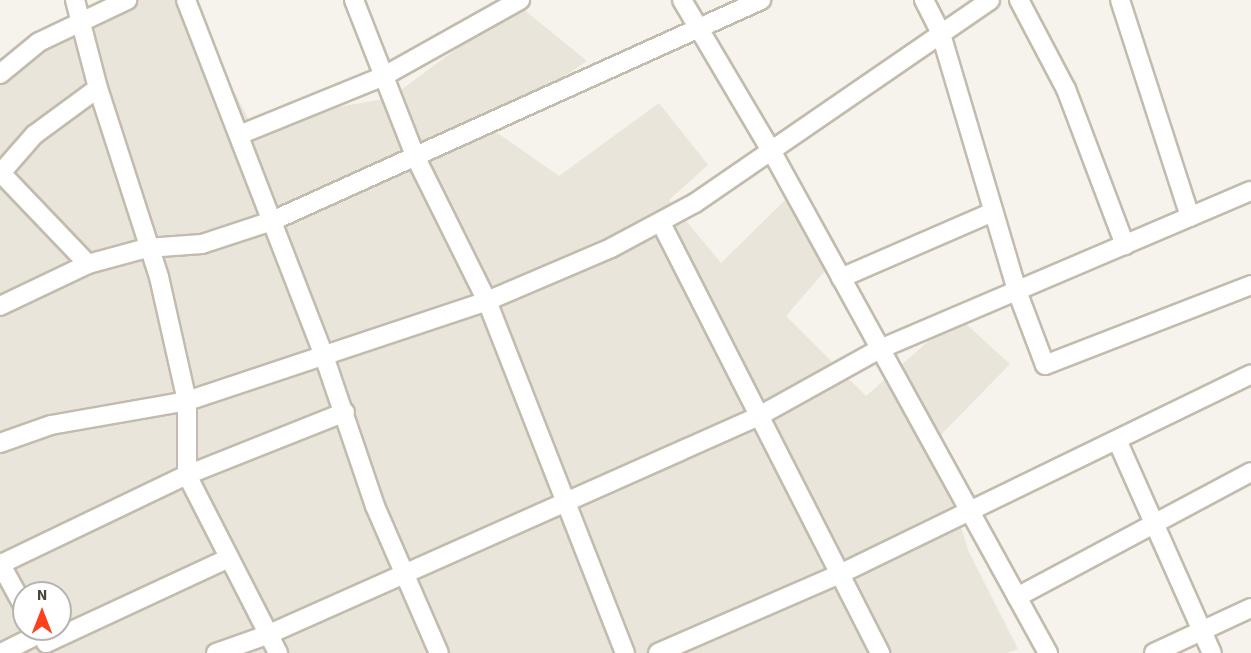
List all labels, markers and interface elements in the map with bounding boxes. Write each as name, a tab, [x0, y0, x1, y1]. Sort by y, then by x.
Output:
north arrow	[12, 581, 72, 641]
text: N	[37, 584, 47, 606]

